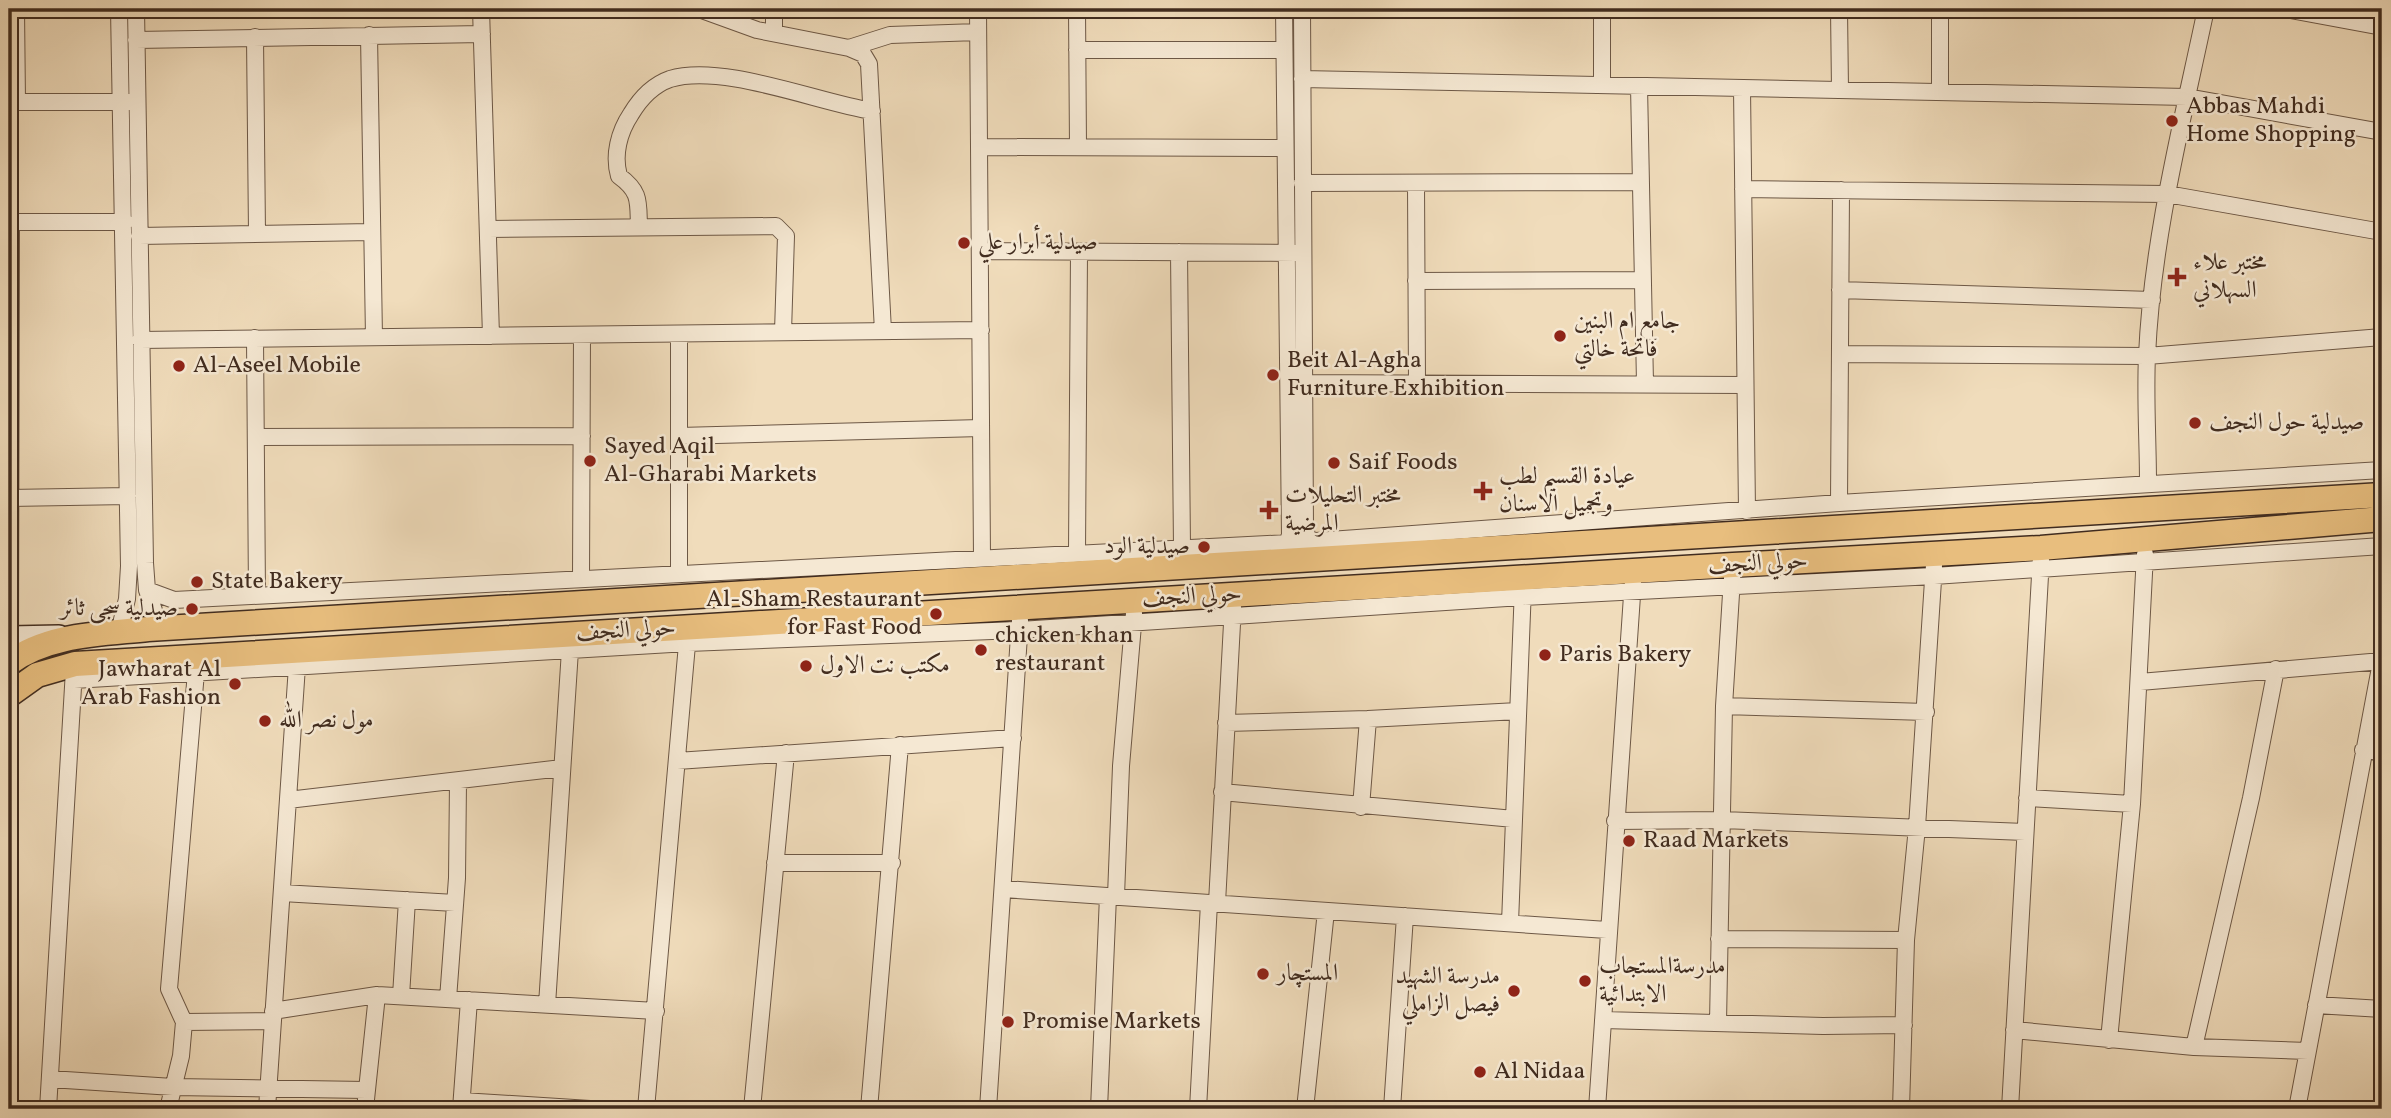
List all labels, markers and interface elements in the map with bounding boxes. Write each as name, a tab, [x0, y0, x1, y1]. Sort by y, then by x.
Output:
place label: Abbas Mahdi Home Shopping	[2186, 90, 2356, 152]
marker: Abbas Mahdi Home Shopping	[2164, 113, 2180, 129]
place label: صيدلية أبرار علي	[978, 224, 1098, 264]
marker: صيدلية أبرار علي	[956, 235, 972, 251]
place label: مختبر علاء السهلاني	[2193, 246, 2267, 308]
marker: مختبر علاء السهلاني	[2167, 267, 2187, 287]
place label: جامع ام البنين فاتحة خالتي	[1574, 305, 1680, 370]
marker: جامع ام البنين فاتحة خالتي	[1552, 328, 1568, 344]
place label: Beit Al-Agha Furniture Exhibition	[1287, 344, 1505, 406]
place label: Al-Aseel Mobile	[193, 349, 361, 383]
marker: Al-Aseel Mobile	[171, 358, 187, 374]
marker: Beit Al-Agha Furniture Exhibition	[1265, 367, 1281, 383]
place label: صيدلية حول النجف	[2209, 406, 2364, 440]
marker: صيدلية حول النجف	[2187, 415, 2203, 431]
place label: Sayed Aqil Al-Gharabi Markets	[604, 430, 817, 492]
place label: Saif Foods	[1348, 446, 1457, 480]
marker: Sayed Aqil Al-Gharabi Markets	[582, 453, 598, 469]
marker: Saif Foods	[1326, 455, 1342, 471]
place label: عيادة القسيم لطب وتجميل الاسنان	[1499, 460, 1635, 522]
place label: مختبر التحليلات المرضية	[1285, 479, 1401, 541]
marker: عيادة القسيم لطب وتجميل الاسنان	[1473, 481, 1493, 501]
marker: مختبر التحليلات المرضية	[1259, 500, 1279, 520]
place label: صيدلية الود	[1104, 530, 1190, 564]
marker: صيدلية الود	[1196, 539, 1212, 555]
street label: حولي النجف	[1707, 544, 1809, 584]
place label: State Bakery	[211, 565, 343, 599]
marker: State Bakery	[189, 574, 205, 590]
street label: حولي النجف	[1141, 577, 1243, 617]
place label: Al-Sham Restaurant for Fast Food	[706, 583, 922, 645]
place label: صيدلية سجى ثائر	[57, 592, 178, 626]
marker: صيدلية سجى ثائر	[184, 601, 200, 617]
marker: Al-Sham Restaurant for Fast Food	[928, 606, 944, 622]
street label: حولي النجف	[575, 611, 677, 651]
place label: chicken khan restaurant	[995, 619, 1134, 681]
place label: Paris Bakery	[1559, 638, 1691, 672]
marker: chicken khan restaurant	[973, 642, 989, 658]
marker: Paris Bakery	[1537, 647, 1553, 663]
place label: مكتب نت الاول	[820, 649, 950, 683]
place label: Jawharat Al Arab Fashion	[81, 653, 221, 715]
marker: مكتب نت الاول	[798, 658, 814, 674]
marker: Jawharat Al Arab Fashion	[227, 676, 243, 692]
place label: مول نصر الله	[279, 700, 374, 738]
marker: مول نصر الله	[257, 713, 273, 729]
place label: Raad Markets	[1643, 824, 1789, 858]
marker: Raad Markets	[1621, 833, 1637, 849]
place label: مدرسةالمستجاب الابتدائية	[1599, 950, 1726, 1012]
place label: المستچار	[1275, 957, 1338, 991]
place label: مدرسة الشهيد فيصل الزاملي	[1396, 960, 1500, 1026]
marker: المستچار	[1255, 966, 1271, 982]
marker: مدرسةالمستجاب الابتدائية	[1577, 973, 1593, 989]
marker: مدرسة الشهيد فيصل الزاملي	[1506, 983, 1522, 999]
place label: Promise Markets	[1022, 1005, 1201, 1039]
marker: Promise Markets	[1000, 1014, 1016, 1030]
place label: Al Nidaa	[1494, 1055, 1585, 1089]
marker: Al Nidaa	[1472, 1064, 1488, 1080]

